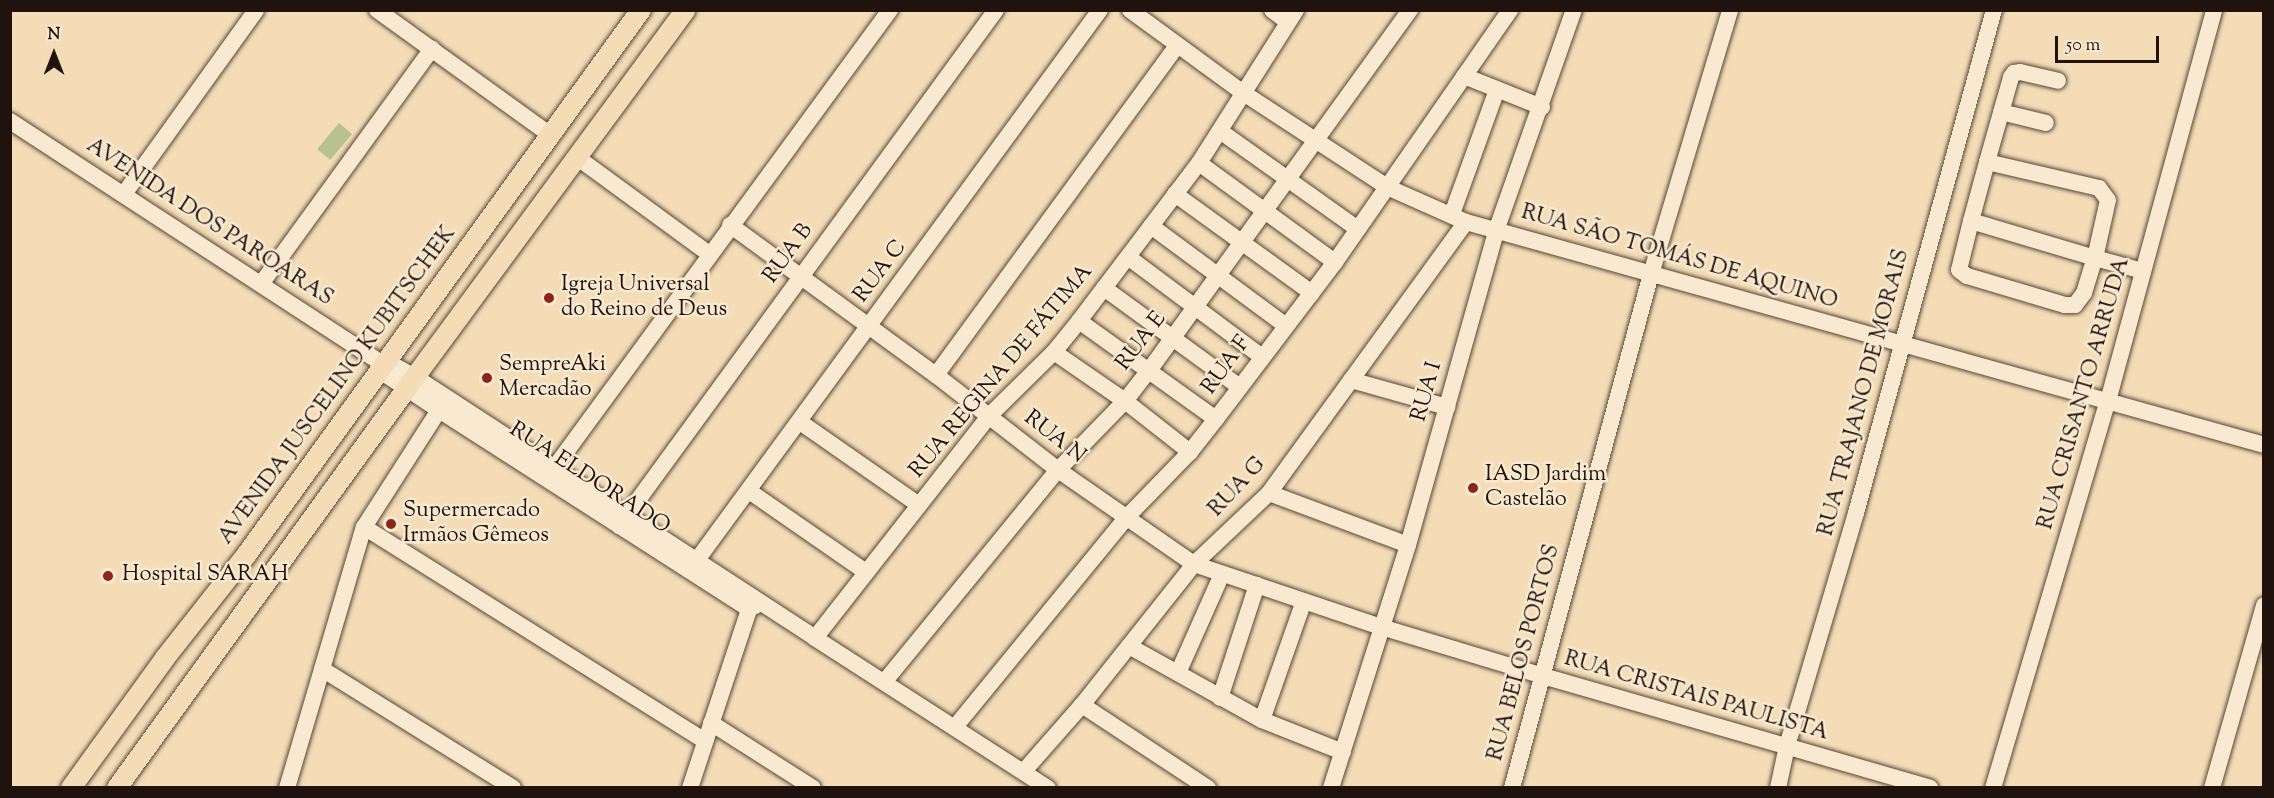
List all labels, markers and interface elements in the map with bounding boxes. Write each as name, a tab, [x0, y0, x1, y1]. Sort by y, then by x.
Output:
north arrow	[24, 24, 84, 84]
text: N	[48, 24, 60, 47]
scale bar	[2058, 24, 2162, 62]
text: 50 m	[2066, 33, 2100, 59]
street label: AVENIDA DOS PAROARAS	[81, 133, 337, 313]
street label: RUA SÃO TOMÁS DE AQUINO	[1518, 200, 1840, 316]
street label: RUA B	[758, 219, 820, 289]
street label: AVENIDA JUSCELINO KUBITSCHEK	[214, 222, 462, 550]
street label: RUA C	[849, 236, 913, 308]
street label: RUA TRAJANO DE MORAIS	[1814, 247, 1916, 539]
street label: RUA CRISANTO ARRUDA	[2034, 255, 2136, 533]
street label: RUA REGINA DE FÁTIMA	[905, 260, 1099, 484]
place label: Igreja Universal do Reino de Deus	[561, 272, 727, 324]
marker: Igreja Universal do Reino de Deus	[542, 291, 556, 305]
street label: RUA E	[1111, 307, 1173, 377]
street label: RUA F	[1197, 332, 1257, 400]
place label: SempreAki Mercadão	[499, 352, 606, 404]
street label: RUA I	[1407, 359, 1449, 425]
marker: SempreAki Mercadão	[480, 371, 494, 385]
street label: RUA N	[1018, 406, 1090, 470]
street label: RUA ELDORADO	[504, 417, 674, 541]
street label: RUA G	[1204, 453, 1272, 523]
place label: IASD Jardim Castelão	[1485, 462, 1606, 514]
marker: IASD Jardim Castelão	[1466, 481, 1480, 495]
place label: Supermercado Irmãos Gêmeos	[403, 498, 549, 550]
marker: Supermercado Irmãos Gêmeos	[384, 517, 398, 531]
street label: RUA BELOS PORTOS	[1483, 542, 1567, 764]
place label: Hospital SARAH	[122, 563, 288, 589]
marker: Hospital SARAH	[99, 567, 117, 585]
street label: RUA CRISTAIS PAULISTA	[1561, 647, 1831, 747]

